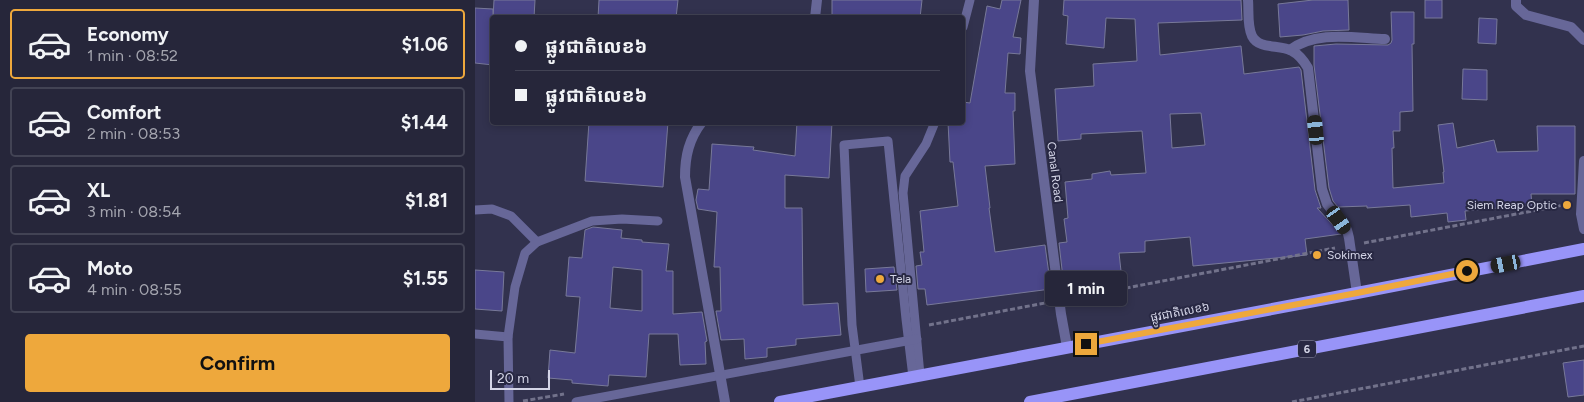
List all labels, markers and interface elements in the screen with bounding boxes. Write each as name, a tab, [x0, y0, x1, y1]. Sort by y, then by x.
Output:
icon: car	[27, 22, 72, 67]
text: Economy	[87, 23, 169, 46]
text: $1.06	[401, 33, 448, 56]
text: ផ្លូវជាតិលេខ៦	[545, 35, 647, 58]
text: 1 min · 08:52	[87, 46, 178, 65]
text: ផ្លូវជាតិលេខ៦	[545, 84, 647, 107]
icon: car	[27, 100, 72, 145]
text: Comfort	[87, 101, 162, 124]
text: $1.44	[401, 111, 448, 134]
car	[1306, 114, 1325, 146]
text: 2 min · 08:53	[87, 124, 180, 143]
street label: Canal Road	[1044, 141, 1066, 203]
icon: car	[27, 178, 72, 223]
text: XL	[87, 179, 110, 202]
text: $1.81	[405, 189, 448, 212]
place label: Siem Reap Optic	[1467, 198, 1558, 212]
marker: Siem Reap Optic	[1561, 199, 1573, 211]
text: 3 min · 08:54	[87, 202, 181, 221]
car	[1324, 203, 1353, 237]
place label: Sokimex	[1327, 248, 1373, 262]
marker: Sokimex	[1311, 249, 1323, 261]
car	[1489, 254, 1522, 274]
icon: car	[27, 256, 72, 301]
text: Moto	[87, 257, 133, 280]
route start	[1456, 260, 1478, 282]
text: $1.55	[403, 267, 448, 290]
place label: Tela	[890, 272, 911, 286]
callout: 1 min	[1045, 272, 1127, 306]
marker: Tela	[874, 273, 886, 285]
text: 1 min	[1067, 279, 1105, 298]
text: 4 min · 08:55	[87, 280, 182, 299]
street label: ផ្លូវជាតិលេខ៦	[1149, 299, 1211, 328]
route end	[1075, 333, 1097, 355]
button: Confirm	[25, 334, 450, 392]
road number: 6	[1298, 340, 1316, 358]
scale bar	[490, 367, 550, 390]
text: 20 m	[497, 370, 529, 387]

